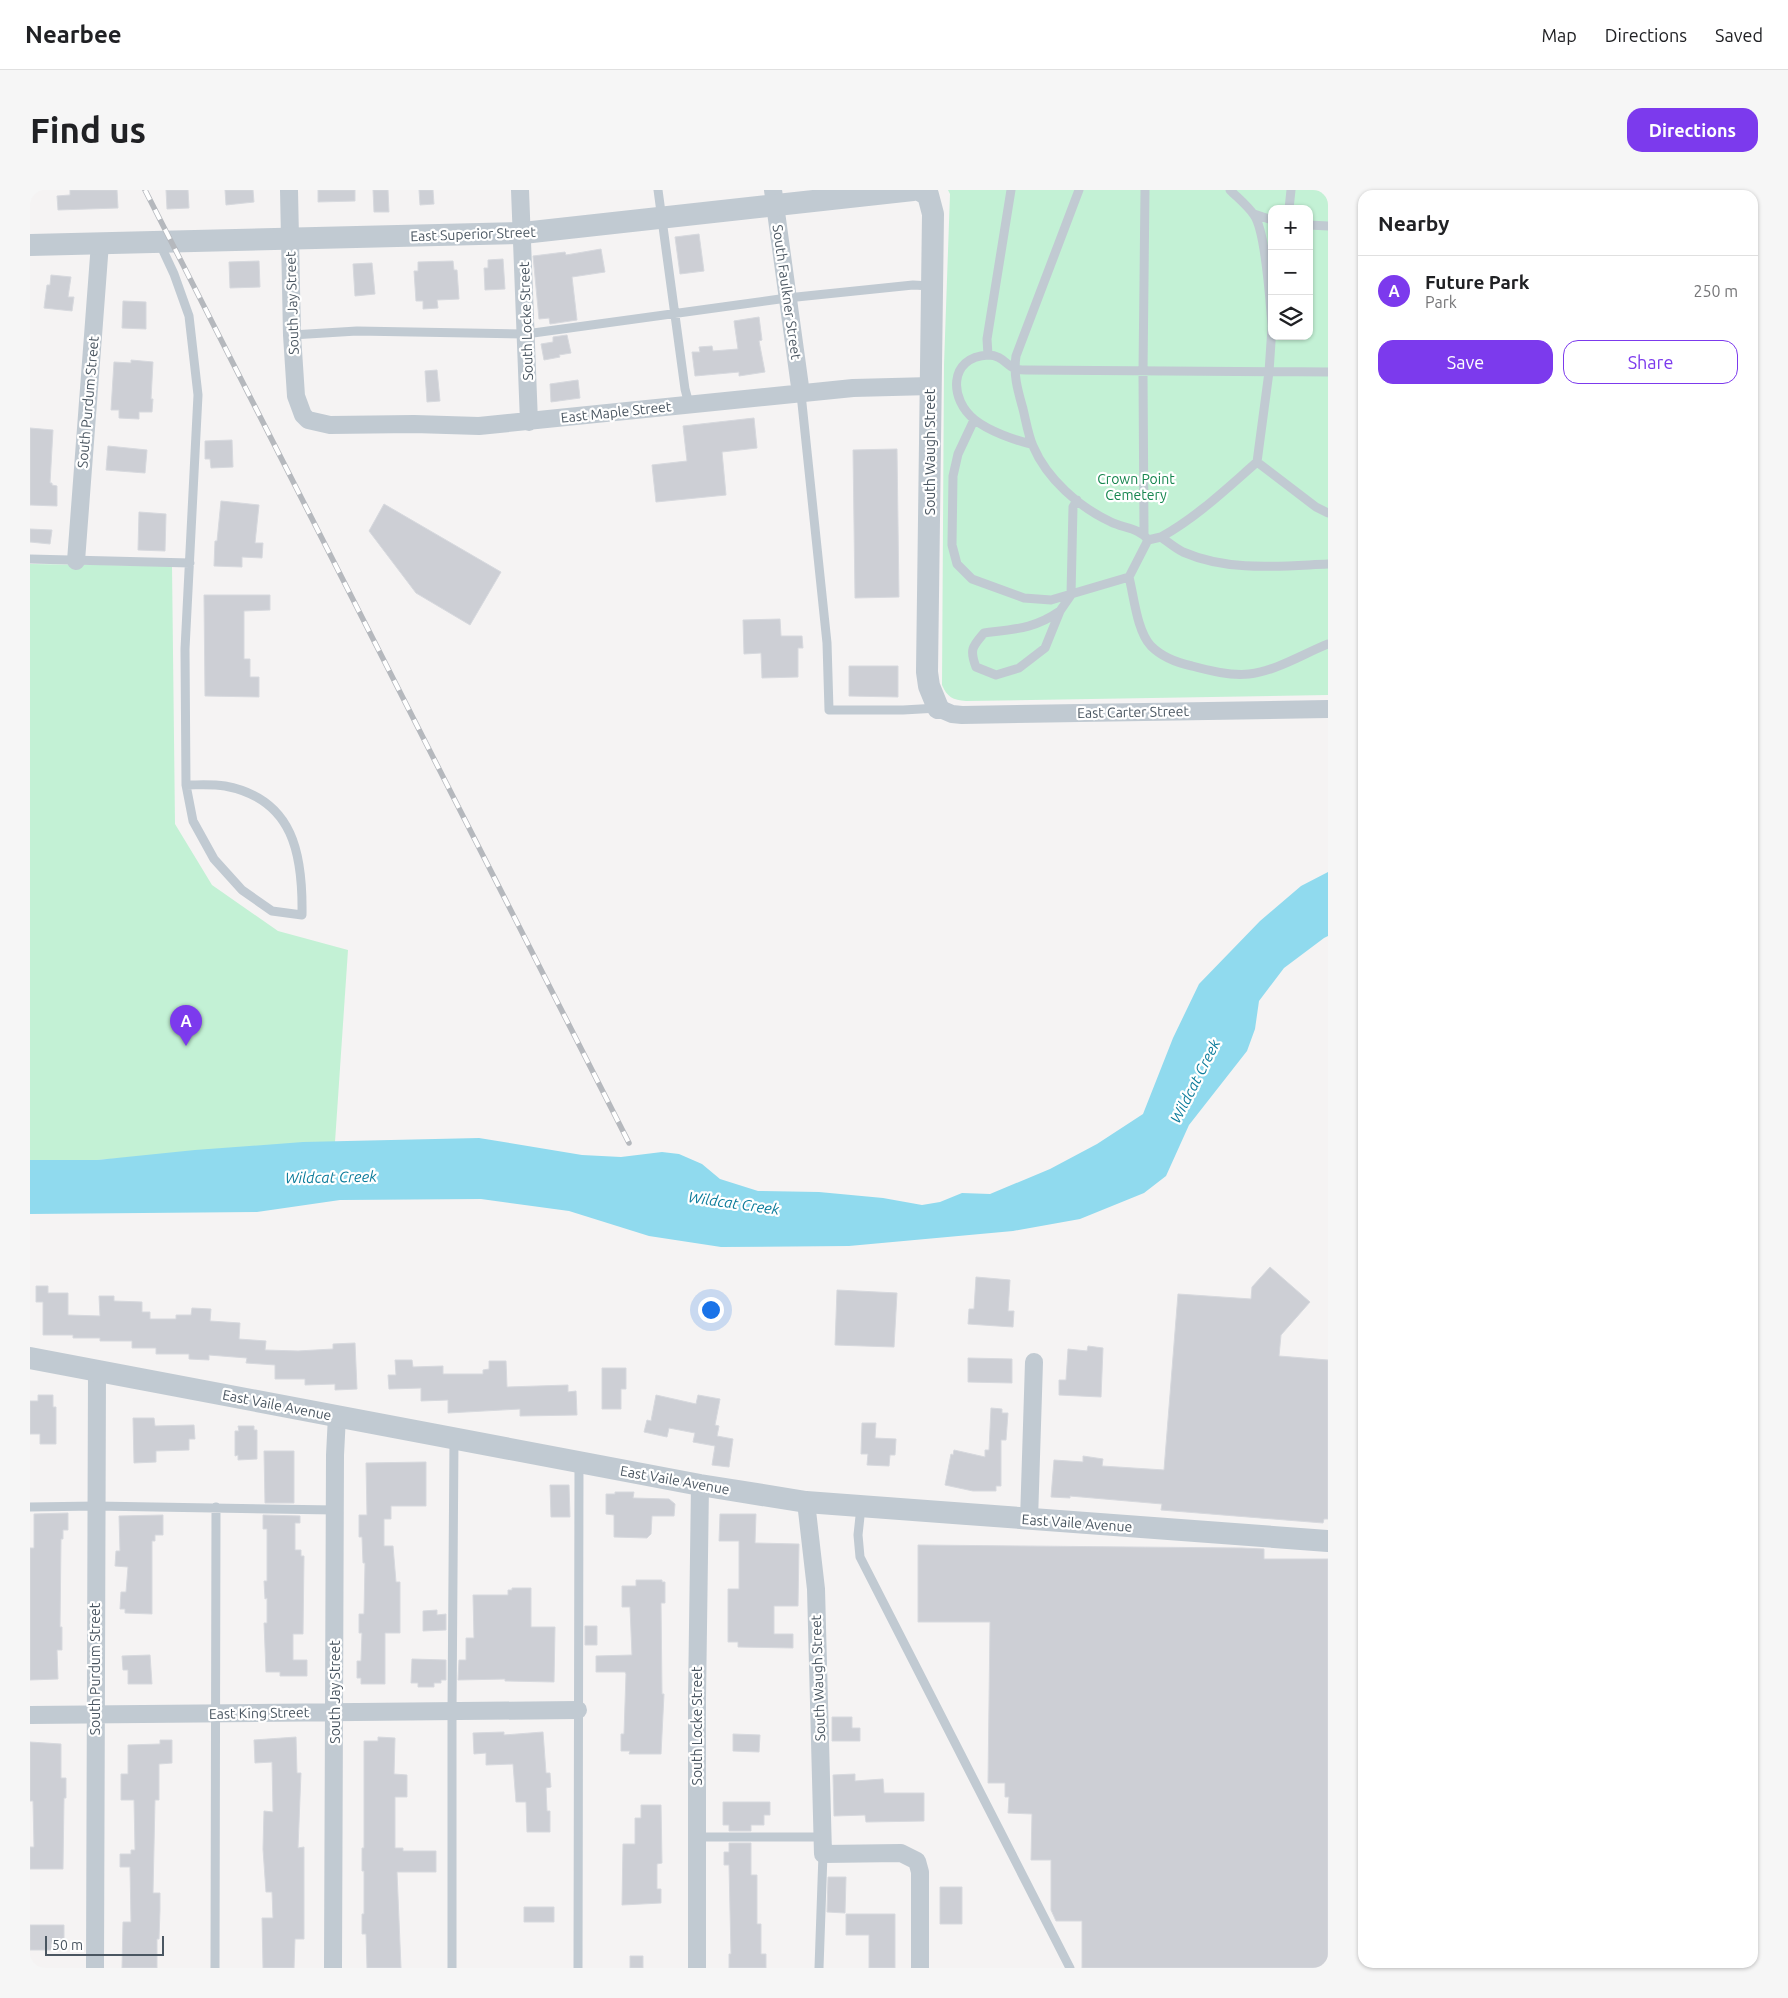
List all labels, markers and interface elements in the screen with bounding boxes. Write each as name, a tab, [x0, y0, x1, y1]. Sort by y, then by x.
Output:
text: Nearbee	[25, 21, 122, 48]
text: Map	[1541, 25, 1577, 45]
text: Directions	[1605, 25, 1687, 45]
text: Saved	[1715, 25, 1763, 45]
button: Directions	[1627, 108, 1758, 152]
text: Find us	[30, 110, 146, 150]
map controls	[1268, 205, 1313, 340]
button: +	[1268, 205, 1313, 250]
text: Nearby	[1378, 211, 1449, 235]
street label: South Faulkner Street	[770, 223, 804, 361]
street label: East Superior Street	[410, 224, 537, 244]
button: −	[1268, 250, 1313, 295]
street label: South Jay Street	[282, 251, 302, 355]
street label: South Locke Street	[516, 261, 536, 381]
text: Future Park	[1425, 271, 1529, 293]
text: A	[1388, 282, 1400, 300]
text: 250 m	[1693, 282, 1738, 300]
text: Park	[1425, 293, 1457, 311]
button: layers	[1268, 295, 1313, 340]
street label: South Purdum Street	[74, 335, 102, 469]
button: Save	[1378, 340, 1553, 384]
button: Share	[1563, 340, 1738, 384]
street label: South Waugh Street	[922, 388, 938, 515]
street label: East Maple Street	[560, 398, 673, 426]
park label: Crown Point Cemetery	[1097, 471, 1175, 503]
street label: East Carter Street	[1077, 703, 1189, 721]
pin: A	[170, 1005, 202, 1046]
water label: Wildcat Creek	[1167, 1036, 1224, 1126]
water label: Wildcat Creek	[285, 1168, 377, 1186]
water label: Wildcat Creek	[687, 1188, 781, 1218]
your location	[698, 1297, 724, 1323]
street label: East Vaile Avenue	[221, 1387, 333, 1423]
street label: East Vaile Avenue	[619, 1462, 731, 1498]
street label: East Vaile Avenue	[1021, 1511, 1133, 1535]
street label: South Purdum Street	[87, 1602, 103, 1735]
street label: South Waugh Street	[808, 1614, 828, 1741]
street label: South Jay Street	[327, 1640, 343, 1744]
street label: South Locke Street	[689, 1666, 705, 1785]
street label: East King Street	[209, 1704, 310, 1722]
scale bar	[45, 1933, 164, 1956]
text: 50 m	[52, 1937, 83, 1953]

